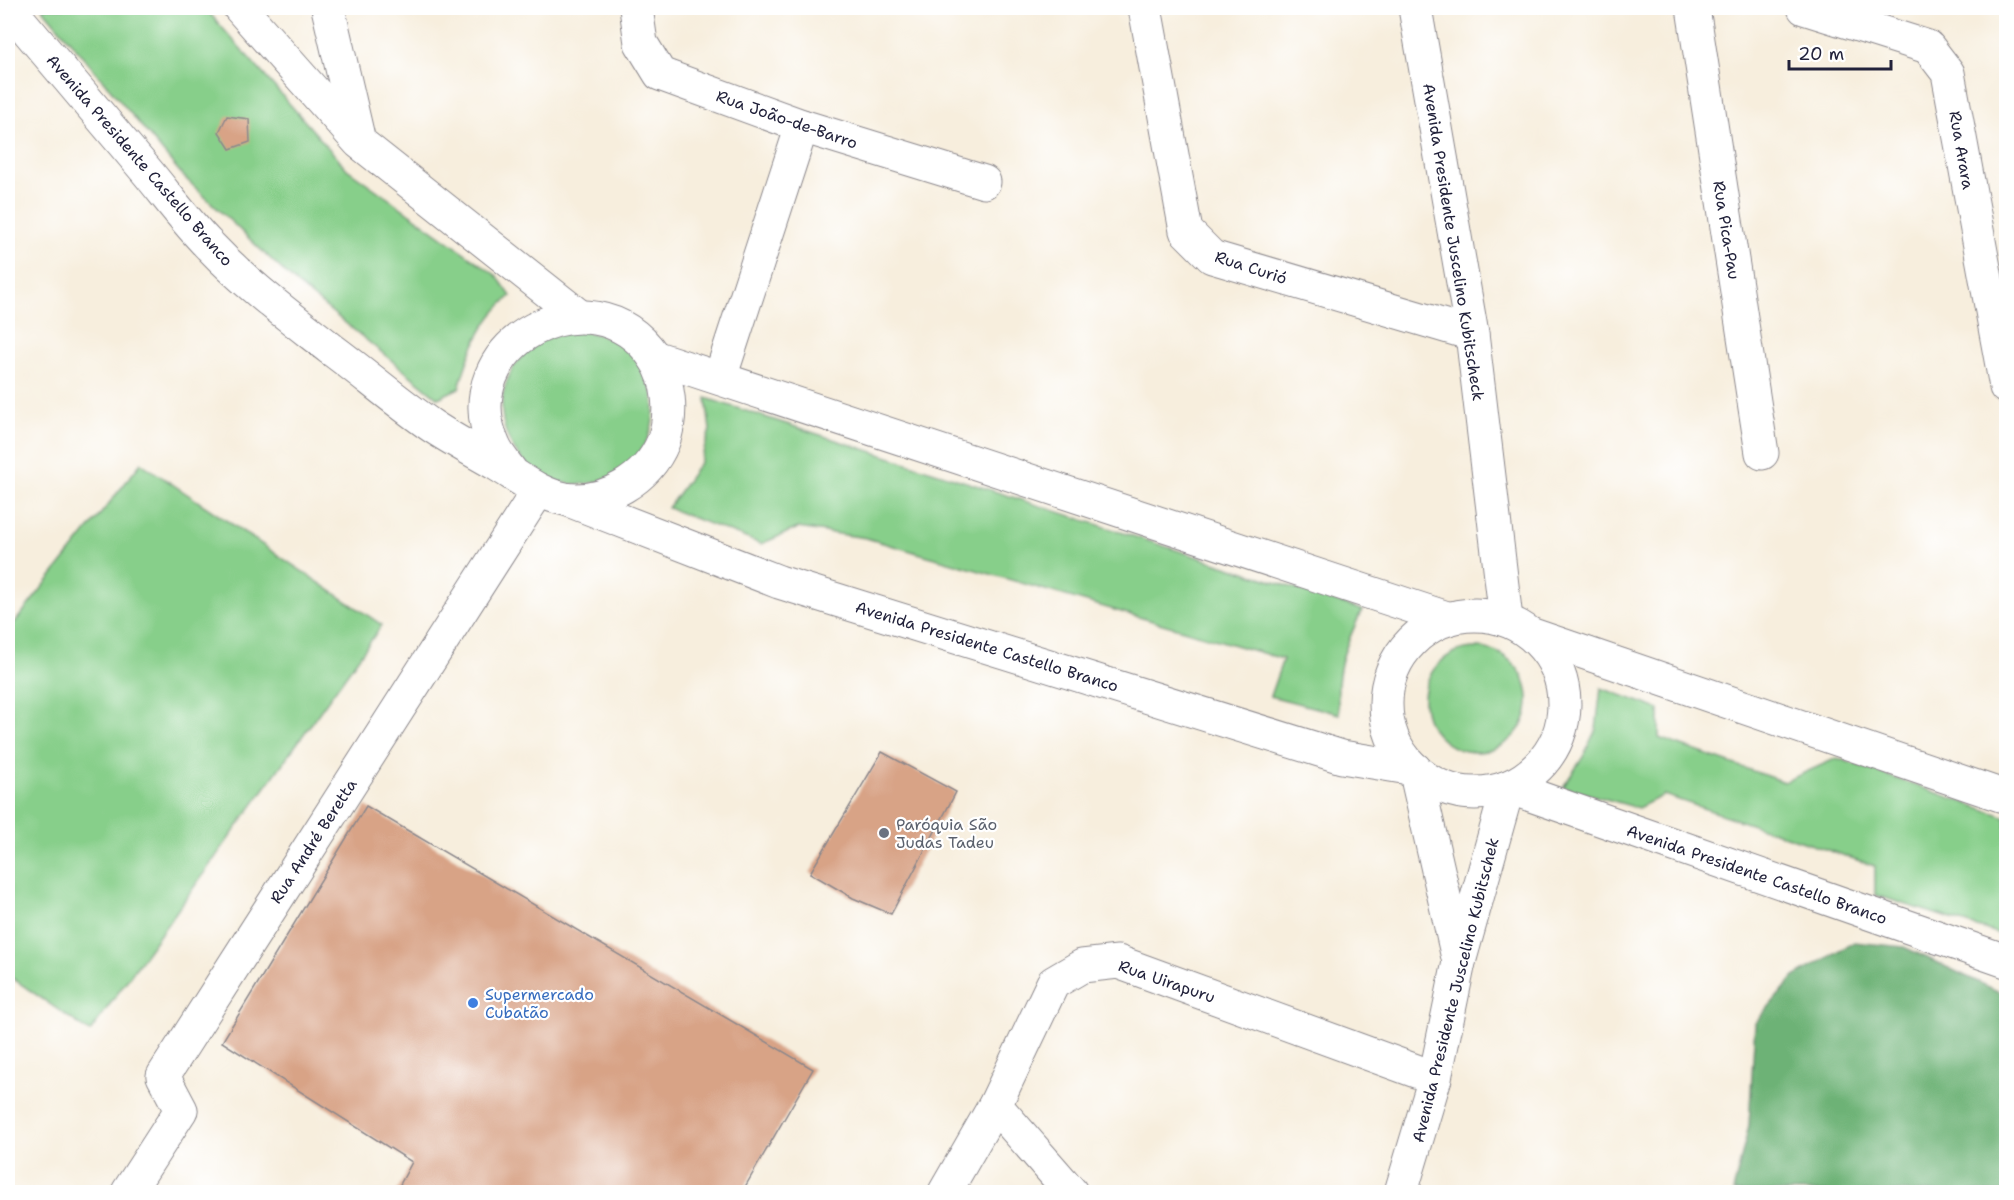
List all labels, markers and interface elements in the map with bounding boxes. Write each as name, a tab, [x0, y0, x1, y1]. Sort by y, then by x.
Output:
scale bar	[1789, 33, 1891, 71]
text: 20 m	[1798, 42, 1844, 66]
street label: Avenida Presidente Castello Branco	[42, 50, 237, 271]
street label: Avenida Presidente Juscelino Kubitscheck	[1418, 82, 1489, 402]
street label: Rua João-de-Barro	[713, 85, 860, 154]
street label: Rua Arara	[1944, 109, 1979, 191]
street label: Rua Pica-Pau	[1708, 179, 1745, 281]
street label: Rua Curió	[1212, 246, 1290, 289]
street label: Avenida Presidente Castello Branco	[853, 596, 1121, 697]
street label: Rua André Beretta	[265, 775, 362, 908]
place label: Paróquia São Judas Tadeu	[896, 814, 997, 853]
street label: Avenida Presidente Castello Branco	[1624, 820, 1890, 929]
marker: Paróquia São Judas Tadeu	[877, 826, 891, 840]
street label: Avenida Presidente Juscelino Kubitschek	[1407, 836, 1504, 1145]
street label: Rua Uirapuru	[1116, 955, 1218, 1008]
place label: Supermercado Cubatão	[485, 984, 594, 1023]
marker: Supermercado Cubatão	[466, 996, 480, 1010]

